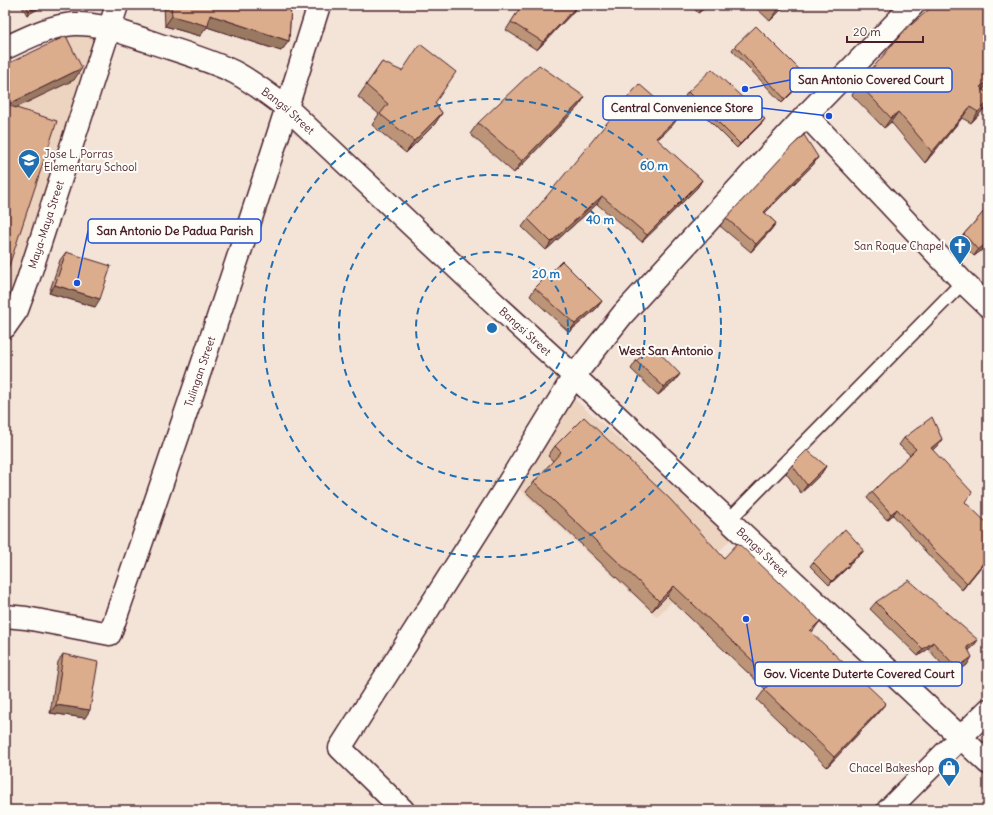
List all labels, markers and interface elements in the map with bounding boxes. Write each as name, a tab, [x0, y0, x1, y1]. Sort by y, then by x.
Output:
scale bar	[847, 18, 923, 44]
text: 20 m	[853, 24, 881, 39]
callout: San Antonio Covered Court	[790, 68, 952, 92]
text: San Antonio Covered Court	[798, 72, 945, 87]
street label: Bangsi Street	[259, 84, 318, 137]
callout: Central Convenience Store	[603, 96, 762, 120]
text: Central Convenience Store	[611, 100, 754, 115]
school or university icon: Jose L. Porras Elementary School	[16, 147, 42, 180]
place label: Jose L. Porras Elementary School	[44, 147, 137, 174]
text: 60 m	[640, 158, 669, 173]
street label: Maya-Maya Street	[25, 178, 67, 270]
text: 40 m	[586, 212, 615, 227]
callout: San Antonio De Padua Parish	[88, 219, 261, 243]
text: San Antonio De Padua Parish	[97, 223, 254, 238]
church icon: San Roque Chapel	[947, 233, 973, 266]
place label: San Roque Chapel	[854, 239, 944, 253]
text: 20 m	[532, 266, 560, 281]
street label: Bangsi Street	[496, 304, 554, 359]
centre of rings	[485, 321, 499, 335]
street label: Tulingan Street	[181, 334, 218, 409]
district label: West San Antonio	[619, 343, 713, 358]
street label: Bangsi Street	[734, 525, 791, 580]
callout: Gov. Vicente Duterte Covered Court	[755, 662, 962, 686]
text: Gov. Vicente Duterte Covered Court	[763, 666, 956, 681]
shop icon: Chacel Bakeshop	[936, 755, 962, 788]
place label: Chacel Bakeshop	[849, 761, 934, 775]

